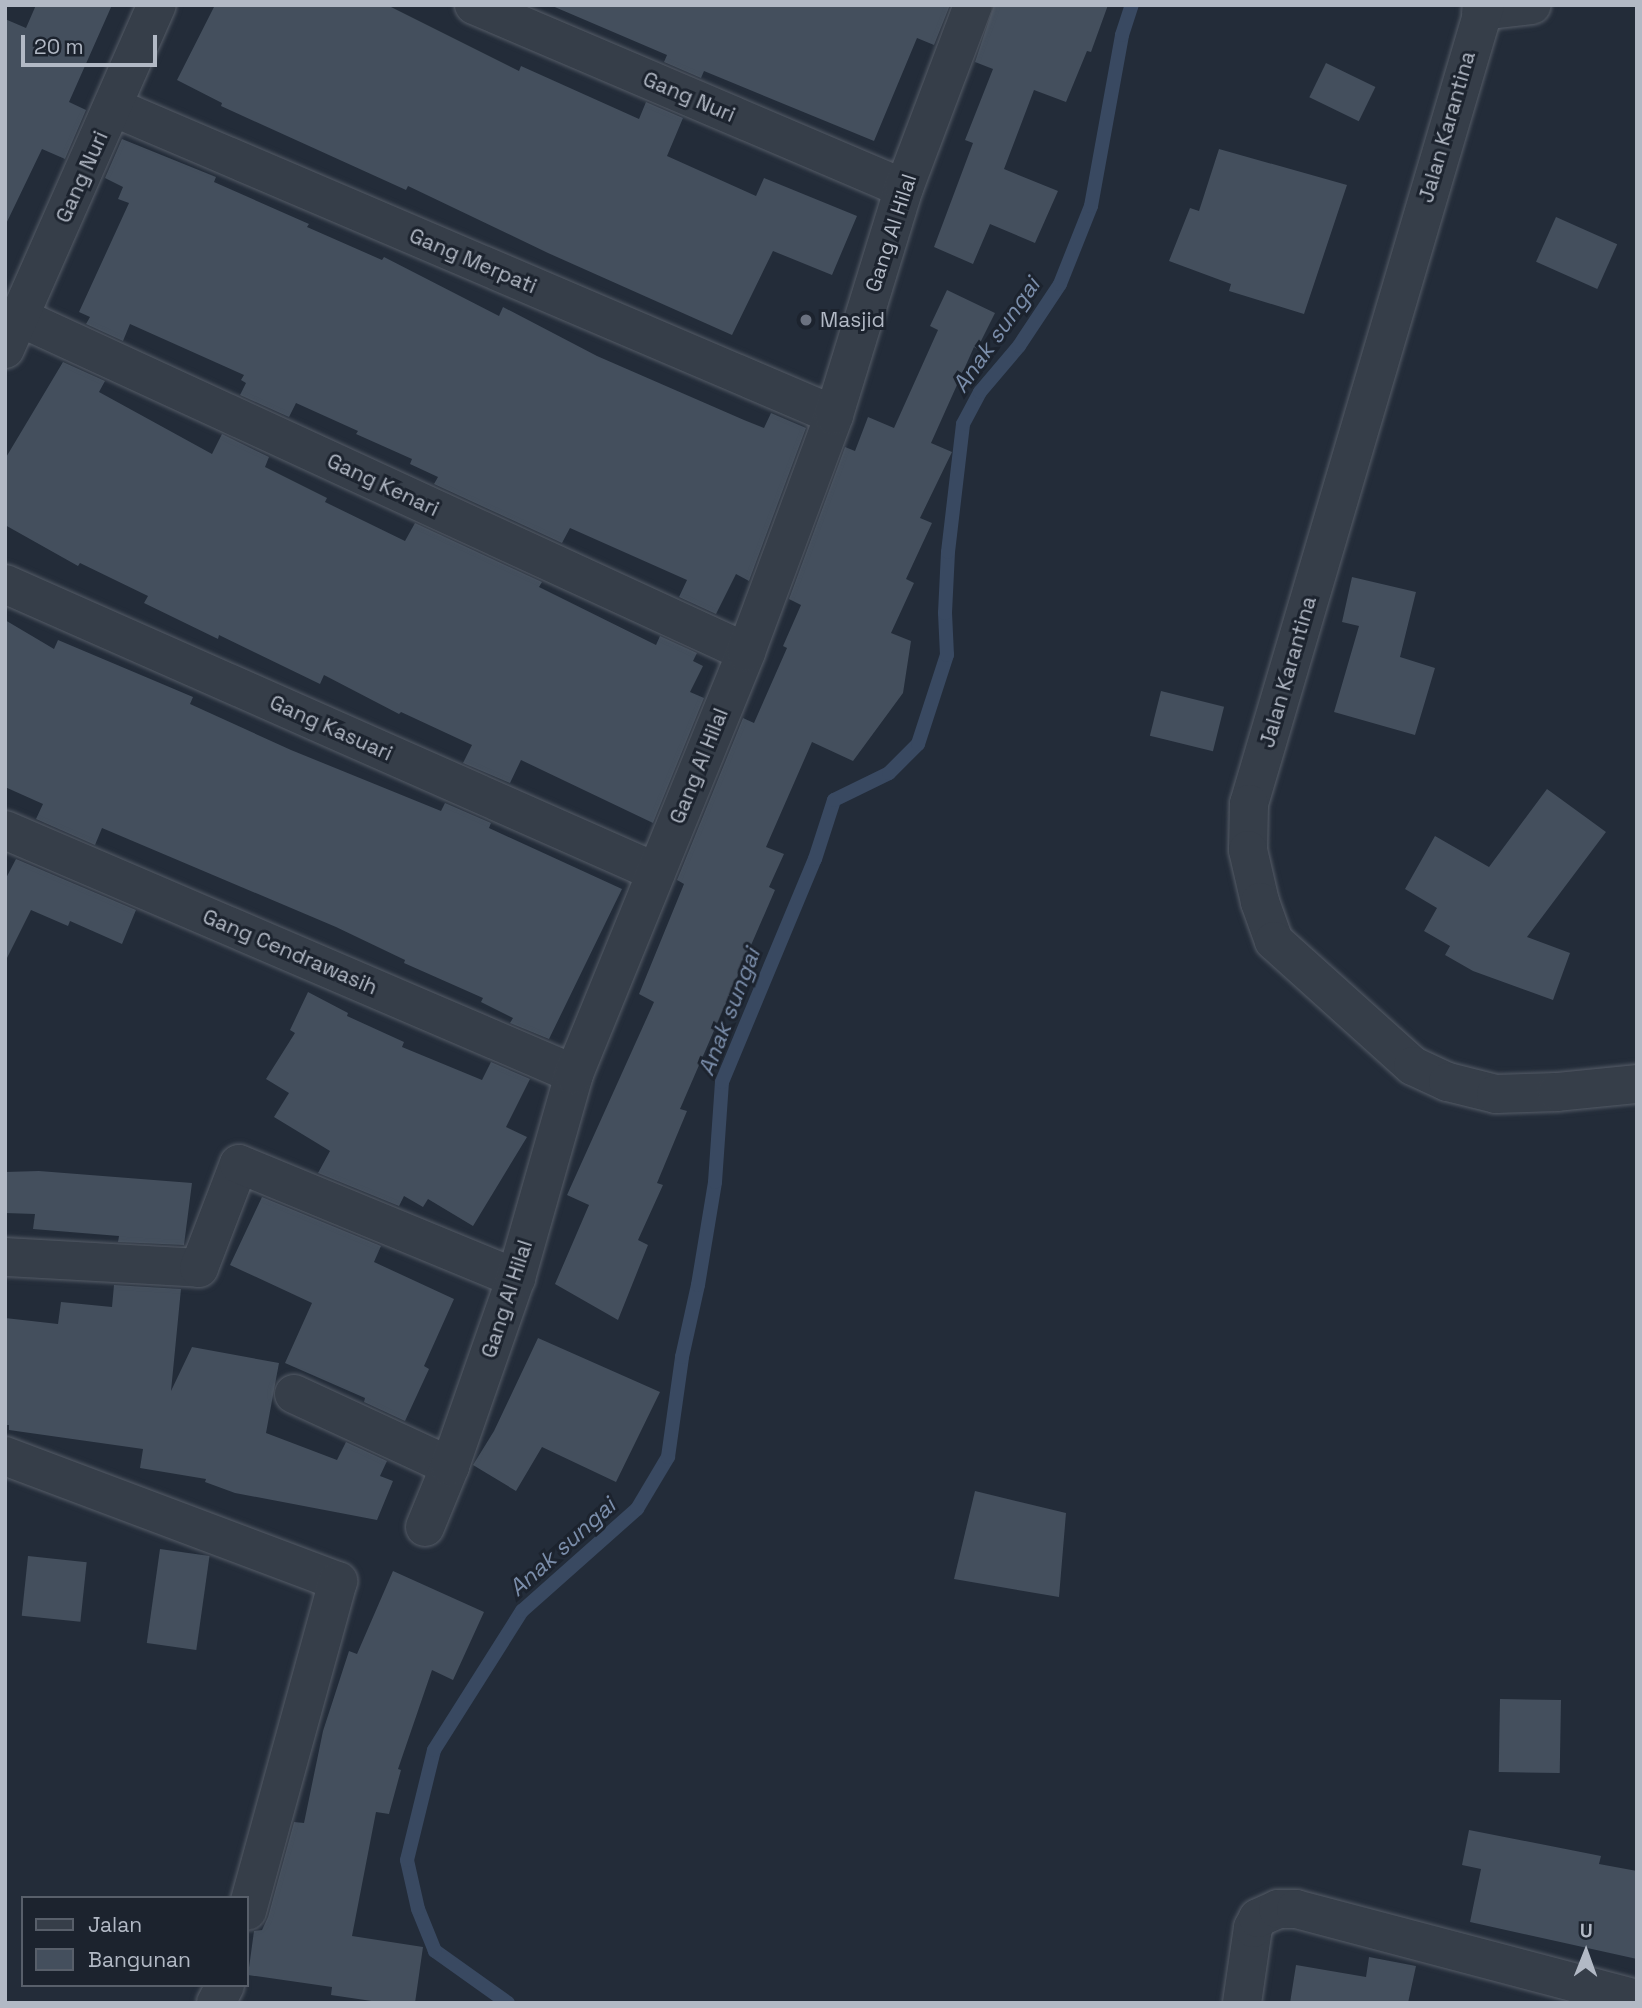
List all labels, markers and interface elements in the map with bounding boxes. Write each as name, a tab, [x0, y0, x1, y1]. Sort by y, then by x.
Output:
scale bar	[24, 21, 161, 65]
text: 20 m	[34, 33, 84, 60]
street label: Jalan Karantina	[1413, 48, 1481, 206]
street label: Gang Nuri	[639, 66, 739, 128]
street label: Gang Nuri	[51, 127, 113, 227]
street label: Gang Al Hilal	[860, 171, 922, 295]
street label: Gang Merpati	[406, 223, 540, 299]
water label: Anak sungai	[946, 272, 1046, 398]
place label: Masjid	[820, 307, 885, 333]
marker: Masjid	[798, 312, 814, 328]
street label: Gang Kenari	[323, 448, 443, 522]
street label: Jalan Karantina	[1254, 593, 1322, 751]
street label: Gang Kasuari	[266, 690, 396, 766]
street label: Gang Al Hilal	[664, 704, 734, 828]
street label: Gang Cendrawasih	[199, 904, 381, 1000]
water label: Anak sungai	[692, 944, 766, 1080]
street label: Gang Al Hilal	[476, 1237, 538, 1361]
water label: Anak sungai	[503, 1492, 621, 1602]
legend	[21, 1896, 248, 1987]
text: Jalan	[88, 1911, 142, 1938]
north arrow	[1551, 1917, 1621, 1987]
text: U	[1580, 1918, 1593, 1943]
text: Bangunan	[88, 1946, 191, 1973]

